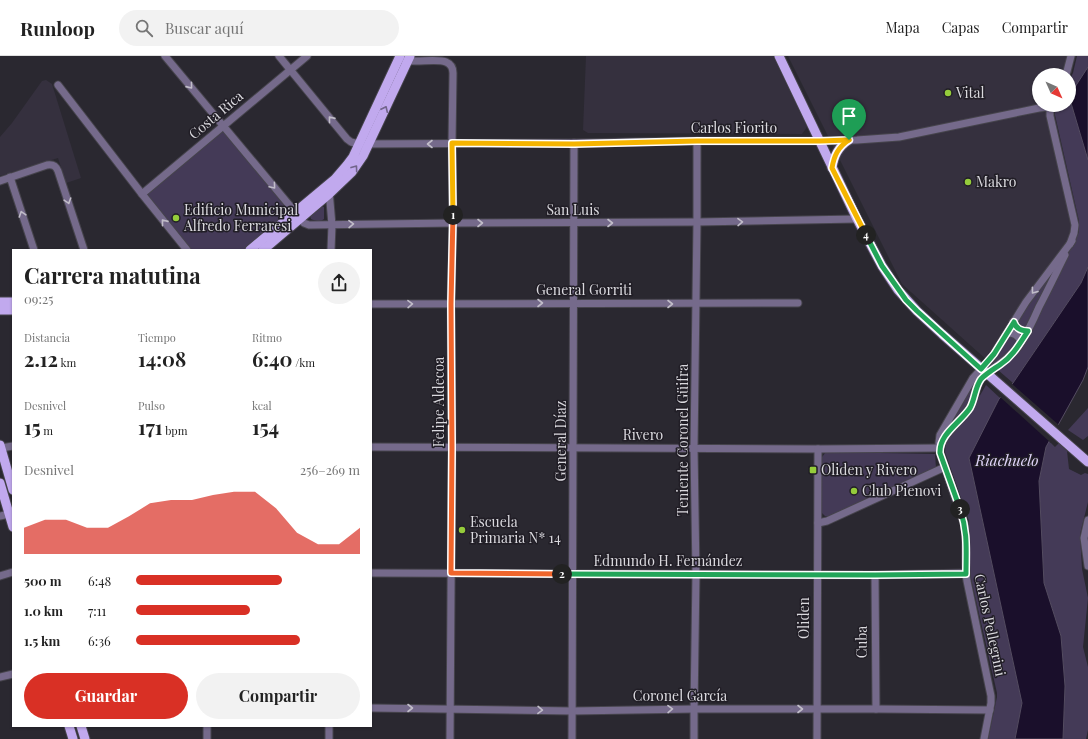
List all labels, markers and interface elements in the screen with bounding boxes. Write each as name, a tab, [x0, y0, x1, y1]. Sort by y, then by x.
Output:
search box	[119, 10, 399, 46]
text: Runloop	[20, 15, 95, 41]
icon: search	[133, 17, 155, 39]
text: Buscar aquí	[165, 18, 244, 38]
text: Mapa	[885, 18, 920, 37]
text: Capas	[942, 18, 980, 37]
text: Compartir	[1002, 18, 1068, 37]
north arrow	[1032, 68, 1076, 112]
map controls	[1032, 68, 1076, 112]
one-way arrow	[185, 82, 192, 89]
place label: Vital	[955, 83, 984, 102]
street label: Costa Rica	[184, 86, 247, 143]
marker: Vital	[943, 88, 953, 98]
pin	[832, 99, 866, 140]
one-way arrow	[380, 105, 388, 113]
icon: arrive	[838, 105, 860, 127]
one-way arrow	[328, 117, 335, 124]
street label: Carlos Fiorito	[691, 118, 778, 137]
one-way arrow	[427, 139, 433, 148]
one-way arrow	[350, 166, 357, 173]
place label: Makro	[976, 172, 1017, 191]
marker: Makro	[963, 177, 973, 187]
one-way arrow	[269, 181, 276, 189]
one-way arrow	[63, 197, 72, 204]
place label: Edificio Municipal Alfredo Ferraresi	[183, 200, 298, 235]
street label: San Luis	[546, 200, 600, 219]
pin: 1	[443, 205, 463, 225]
text: 1	[451, 207, 455, 222]
one-way arrow	[18, 210, 27, 217]
marker: Edificio Municipal Alfredo Ferraresi	[171, 213, 181, 223]
one-way arrow	[737, 217, 743, 226]
one-way arrow	[477, 219, 483, 227]
one-way arrow	[607, 219, 613, 227]
one-way arrow	[162, 220, 169, 227]
one-way arrow	[348, 220, 354, 228]
pin: 4	[856, 225, 876, 245]
text: 4	[863, 227, 869, 242]
text: Carrera matutina	[24, 260, 201, 290]
button: share	[318, 262, 360, 304]
street label: General Gorriti	[536, 280, 632, 299]
one-way arrow	[1032, 287, 1039, 294]
text: 09:25	[24, 290, 54, 307]
one-way arrow	[537, 299, 543, 307]
one-way arrow	[407, 300, 413, 308]
one-way arrow	[667, 300, 673, 308]
text: Distancia	[24, 330, 70, 345]
text: Tiempo	[138, 330, 176, 345]
text: Ritmo	[252, 330, 282, 345]
text: 2.12	[24, 345, 58, 372]
text: 14:08	[138, 345, 186, 372]
text: 6:40	[252, 345, 292, 372]
text: km	[58, 355, 76, 370]
text: /km	[292, 355, 315, 370]
street label: Felipe Aldecoa	[429, 357, 448, 447]
street label: Teniente Coronel Güifra	[673, 364, 692, 516]
text: Desnivel	[24, 398, 66, 413]
text: Pulso	[138, 398, 165, 413]
text: kcal	[252, 398, 272, 413]
street label: General Díaz	[551, 400, 570, 481]
text: 15	[24, 413, 41, 440]
text: 171	[138, 413, 162, 440]
text: 154	[252, 413, 279, 440]
text: m	[41, 423, 53, 438]
text: bpm	[162, 423, 188, 438]
street label: Rivero	[623, 425, 664, 444]
water label: Riachuelo	[974, 450, 1039, 470]
place label: Oliden y Rivero	[821, 460, 917, 479]
text: Desnivel	[24, 461, 74, 478]
text: 256–269 m	[300, 461, 360, 478]
marker: Oliden y Rivero	[808, 465, 818, 475]
place label: Club Pienovi	[862, 481, 941, 500]
marker: Club Pienovi	[849, 486, 859, 496]
pin: 3	[950, 499, 970, 519]
text: 3	[957, 501, 963, 516]
place label: Escuela Primaria N* 14	[470, 512, 561, 547]
marker: Escuela Primaria N* 14	[457, 525, 467, 535]
street label: Edmundo H. Fernández	[593, 551, 743, 570]
pin: 2	[552, 564, 572, 584]
text: 2	[559, 566, 565, 581]
text: 500 m	[24, 572, 62, 589]
text: 6:48	[88, 572, 111, 589]
street label: Carlos Pellegrini	[970, 572, 1011, 678]
street label: Oliden	[794, 596, 813, 639]
text: 1.0 km	[24, 602, 63, 619]
text: 7:11	[88, 602, 106, 619]
street label: Cuba	[852, 626, 871, 658]
text: 1.5 km	[24, 632, 60, 649]
text: 6:36	[88, 632, 111, 649]
button: Guardar	[24, 673, 188, 719]
button: Compartir	[196, 673, 360, 719]
street label: Coronel García	[633, 686, 727, 705]
one-way arrow	[407, 704, 413, 712]
one-way arrow	[667, 705, 673, 713]
one-way arrow	[797, 705, 803, 713]
one-way arrow	[537, 706, 543, 714]

